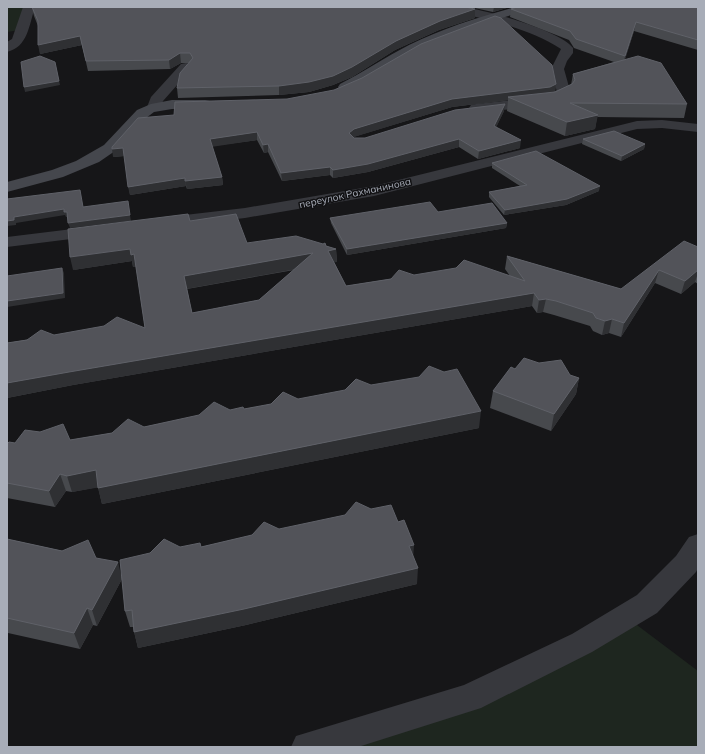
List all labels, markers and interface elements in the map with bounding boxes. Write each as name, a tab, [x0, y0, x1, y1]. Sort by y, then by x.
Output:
street label: переулок Рахманинова	[298, 175, 412, 211]

